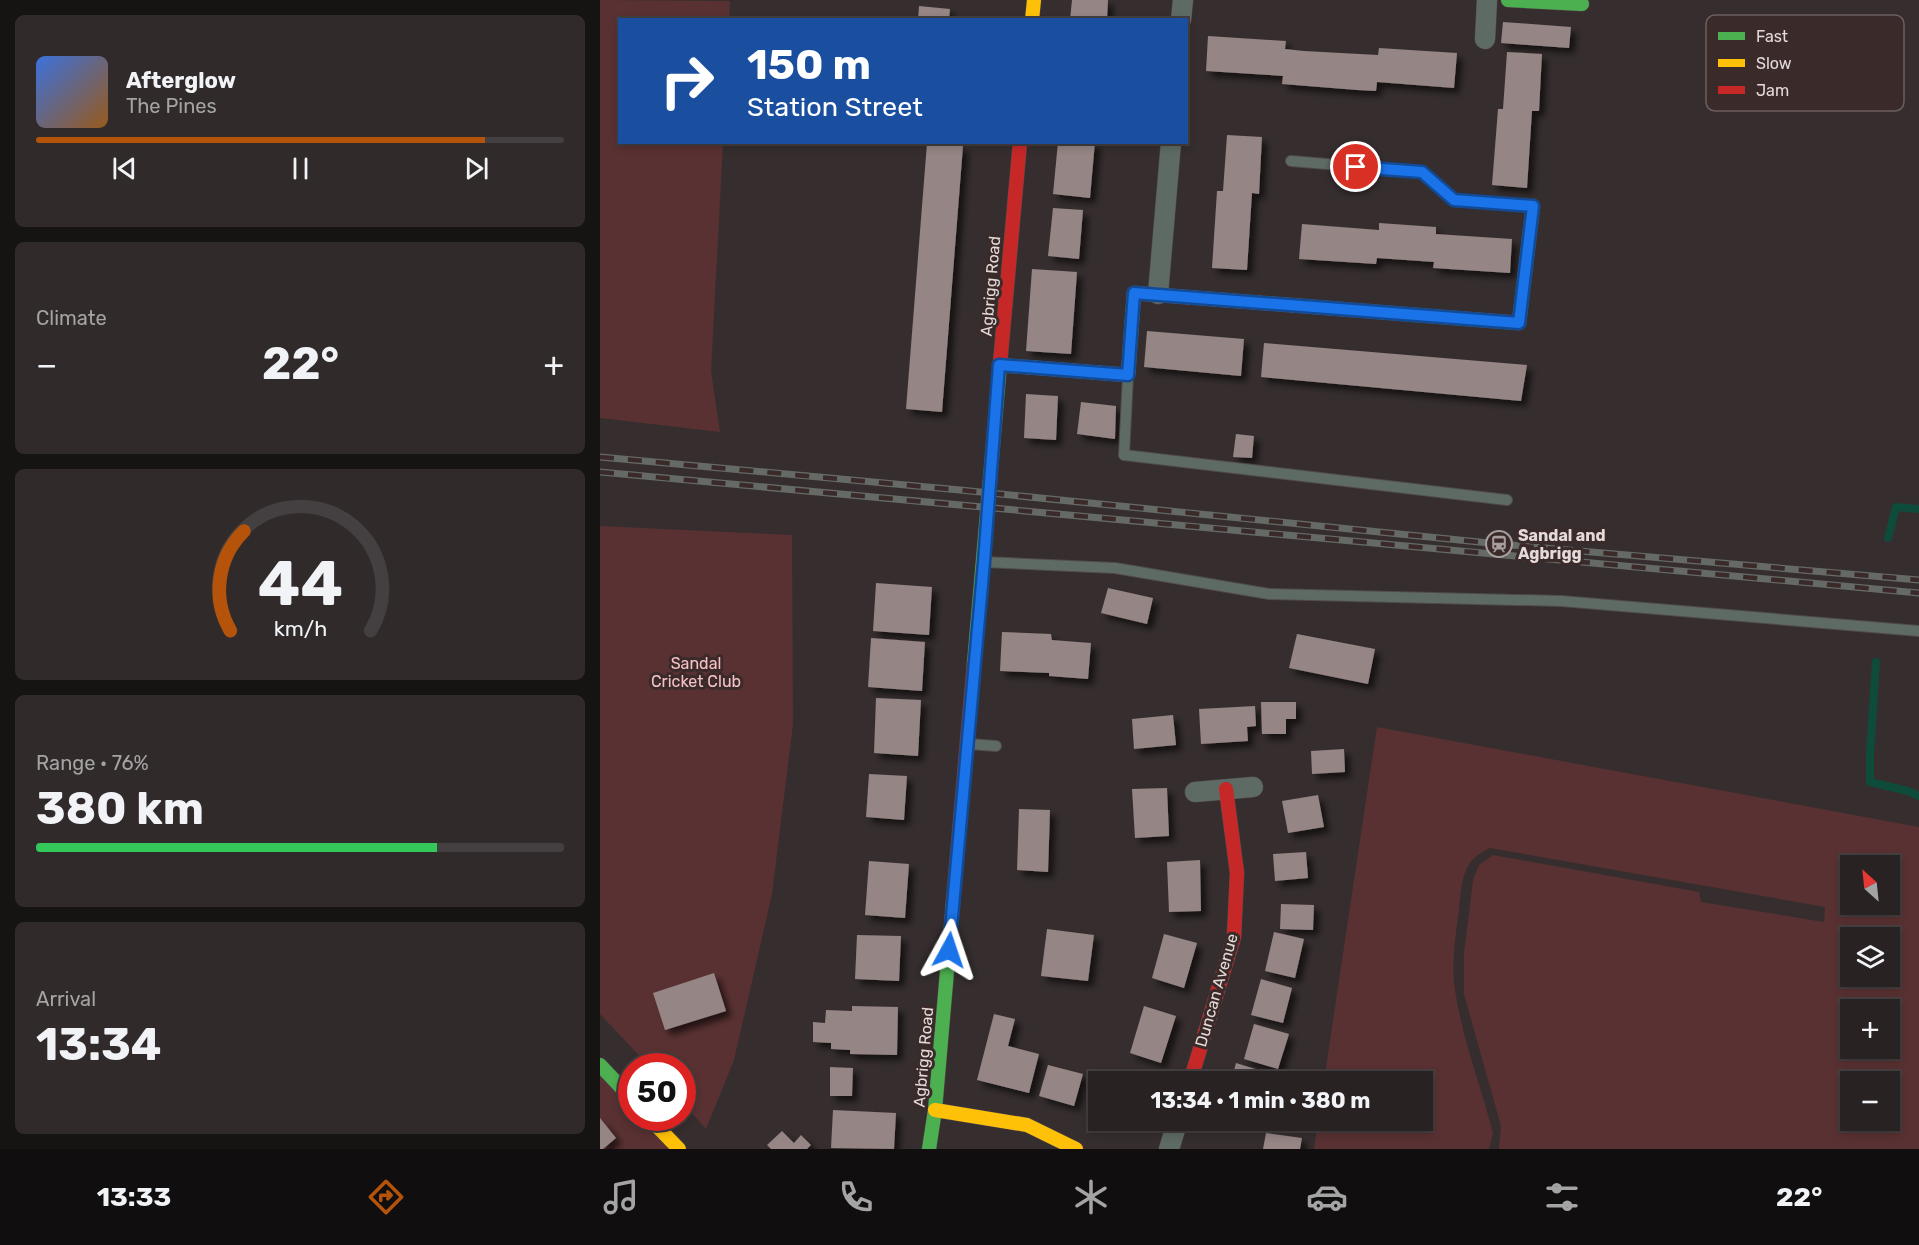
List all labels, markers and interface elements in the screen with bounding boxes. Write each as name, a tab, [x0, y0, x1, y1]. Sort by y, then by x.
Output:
legend	[1706, 15, 1904, 111]
text: Fast	[1756, 27, 1788, 46]
text: 150 m	[747, 40, 871, 90]
icon: right	[648, 42, 726, 120]
text: Slow	[1756, 54, 1792, 73]
text: Afterglow	[126, 67, 236, 94]
text: Jam	[1756, 81, 1789, 100]
text: Station Street	[747, 91, 923, 123]
text: The Pines	[126, 94, 217, 118]
pin	[1330, 141, 1381, 192]
icon: arrive	[1339, 150, 1372, 183]
icon: previous	[108, 152, 141, 185]
icon: pause	[284, 152, 317, 185]
icon: next	[460, 152, 493, 185]
street label: Agbrigg Road	[977, 235, 1004, 337]
text: Climate	[36, 306, 107, 330]
text: 22°	[262, 337, 339, 390]
text: −	[36, 345, 57, 384]
text: +	[543, 345, 564, 384]
place label: Sandal and Agbrigg	[1518, 526, 1606, 563]
station icon: Sandal and Agbrigg	[1484, 529, 1514, 559]
text: 44	[257, 548, 343, 622]
text: km/h	[273, 617, 327, 642]
park label: Sandal Cricket Club	[651, 654, 741, 691]
text: Range · 76%	[36, 751, 149, 775]
text: 380 km	[36, 782, 204, 835]
north arrow	[1840, 855, 1900, 915]
map controls	[1840, 855, 1900, 1131]
position arrow	[917, 918, 981, 982]
button: layers	[1840, 927, 1900, 987]
street label: Duncan Avenue	[1191, 931, 1242, 1049]
text: Arrival	[36, 987, 96, 1011]
button: +	[1840, 999, 1900, 1059]
street label: Agbrigg Road	[910, 1006, 937, 1108]
text: 13:34	[36, 1018, 162, 1071]
speed limit sign: 50	[618, 1053, 696, 1131]
button: −	[1840, 1071, 1900, 1131]
text: 13:34 · 1 min · 380 m	[1150, 1087, 1371, 1114]
icon: directions	[365, 1176, 407, 1218]
icon: music	[600, 1176, 642, 1218]
icon: phone	[835, 1176, 877, 1218]
icon: climate	[1070, 1176, 1112, 1218]
icon: car	[1306, 1176, 1348, 1218]
icon: filters	[1541, 1176, 1583, 1218]
text: 13:33	[97, 1181, 171, 1213]
text: 22°	[1776, 1181, 1822, 1213]

